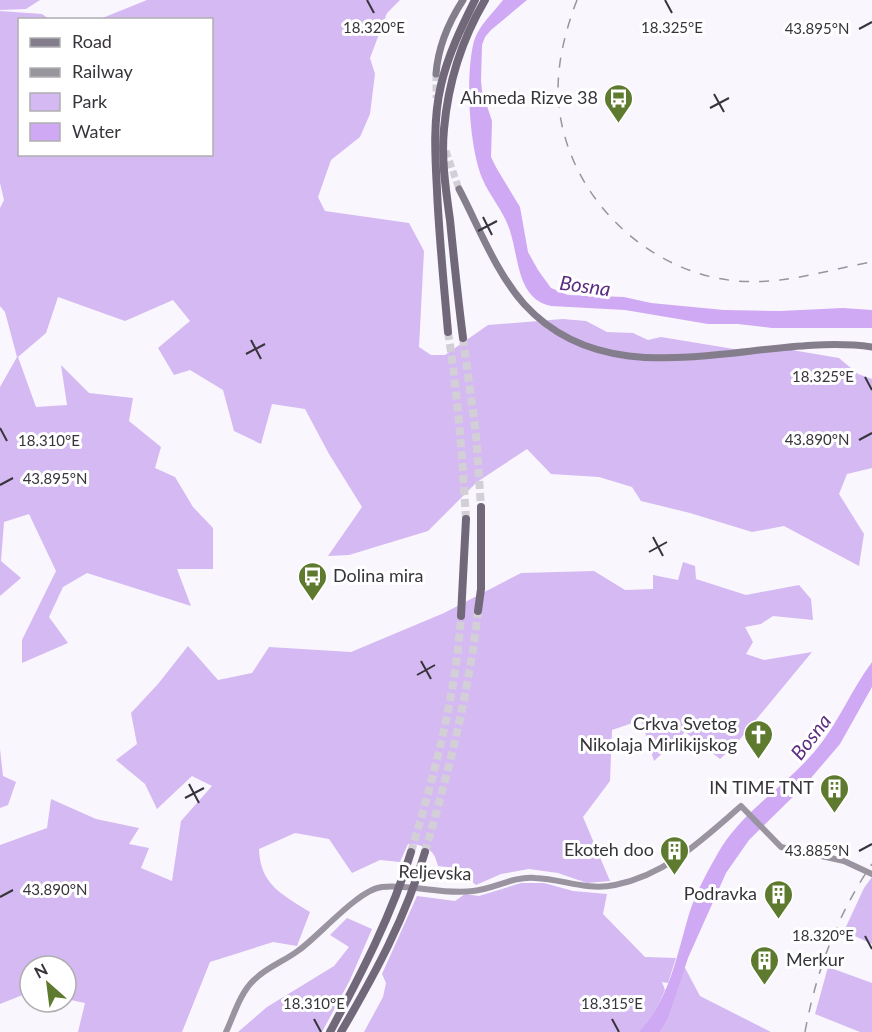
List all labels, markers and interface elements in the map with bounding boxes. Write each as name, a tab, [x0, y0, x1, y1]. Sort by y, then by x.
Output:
legend	[18, 18, 213, 156]
text: 18.320°E	[343, 18, 405, 36]
text: 18.325°E	[641, 18, 703, 36]
text: 43.895°N	[785, 19, 849, 37]
text: Road	[72, 30, 112, 52]
text: Railway	[72, 60, 133, 82]
bus stop icon: Ahmeda Rizve 38	[603, 82, 635, 124]
place label: Ahmeda Rizve 38	[460, 86, 598, 108]
text: Park	[72, 90, 108, 112]
text: Water	[72, 120, 121, 142]
water label: Bosna	[558, 270, 612, 300]
text: 18.325°E	[792, 367, 854, 385]
text: 43.890°N	[785, 430, 849, 448]
text: 18.310°E	[18, 431, 80, 449]
text: 43.895°N	[23, 469, 87, 487]
bus stop icon: Dolina mira	[296, 560, 328, 602]
place label: Dolina mira	[333, 564, 423, 586]
water label: Bosna	[785, 709, 835, 764]
place label: Crkva Svetog Nikolaja Mirlikijskog	[579, 712, 737, 755]
church icon: Crkva Svetog Nikolaja Mirlikijskog	[742, 718, 774, 760]
building icon: IN TIME TNT	[819, 772, 851, 814]
place label: IN TIME TNT	[709, 776, 814, 798]
building icon: Ekoteh doo	[659, 834, 691, 876]
place label: Ekoteh doo	[564, 838, 654, 860]
text: 43.885°N	[785, 841, 849, 859]
street label: Reljevska	[398, 860, 472, 884]
building icon: Podravka	[762, 878, 794, 920]
text: 43.890°N	[23, 880, 87, 898]
place label: Podravka	[684, 882, 757, 904]
text: 18.320°E	[792, 926, 854, 944]
building icon: Merkur	[749, 944, 781, 986]
place label: Merkur	[786, 948, 845, 970]
north arrow	[18, 954, 78, 1014]
text: N	[31, 959, 51, 982]
text: 18.310°E	[283, 994, 345, 1012]
text: 18.315°E	[581, 994, 643, 1012]

